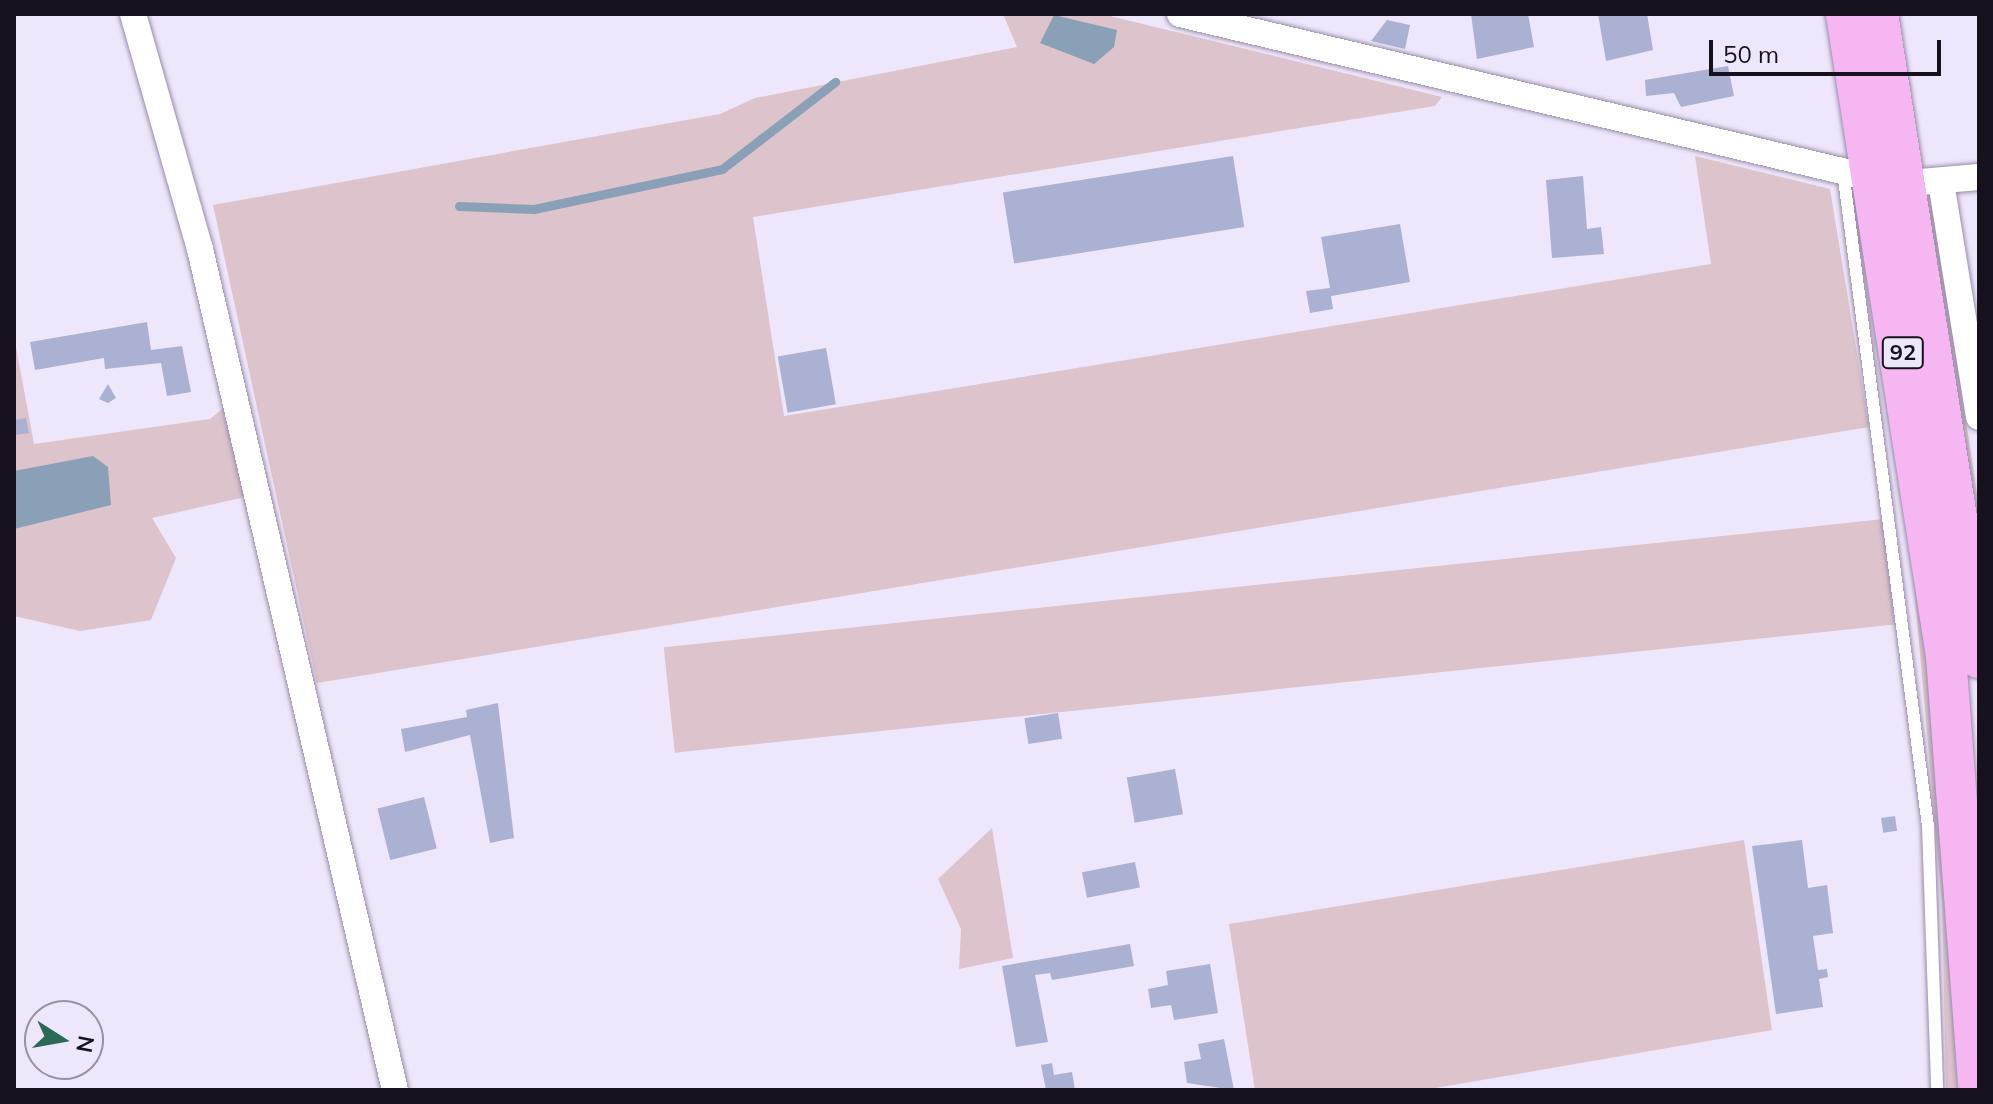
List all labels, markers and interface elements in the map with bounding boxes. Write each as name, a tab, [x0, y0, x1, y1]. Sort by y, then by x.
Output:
scale bar	[1713, 24, 1945, 74]
text: 50 m	[1723, 39, 1779, 69]
road number: 92	[1881, 335, 1925, 371]
north arrow	[24, 1000, 104, 1080]
text: N	[70, 1033, 101, 1055]

